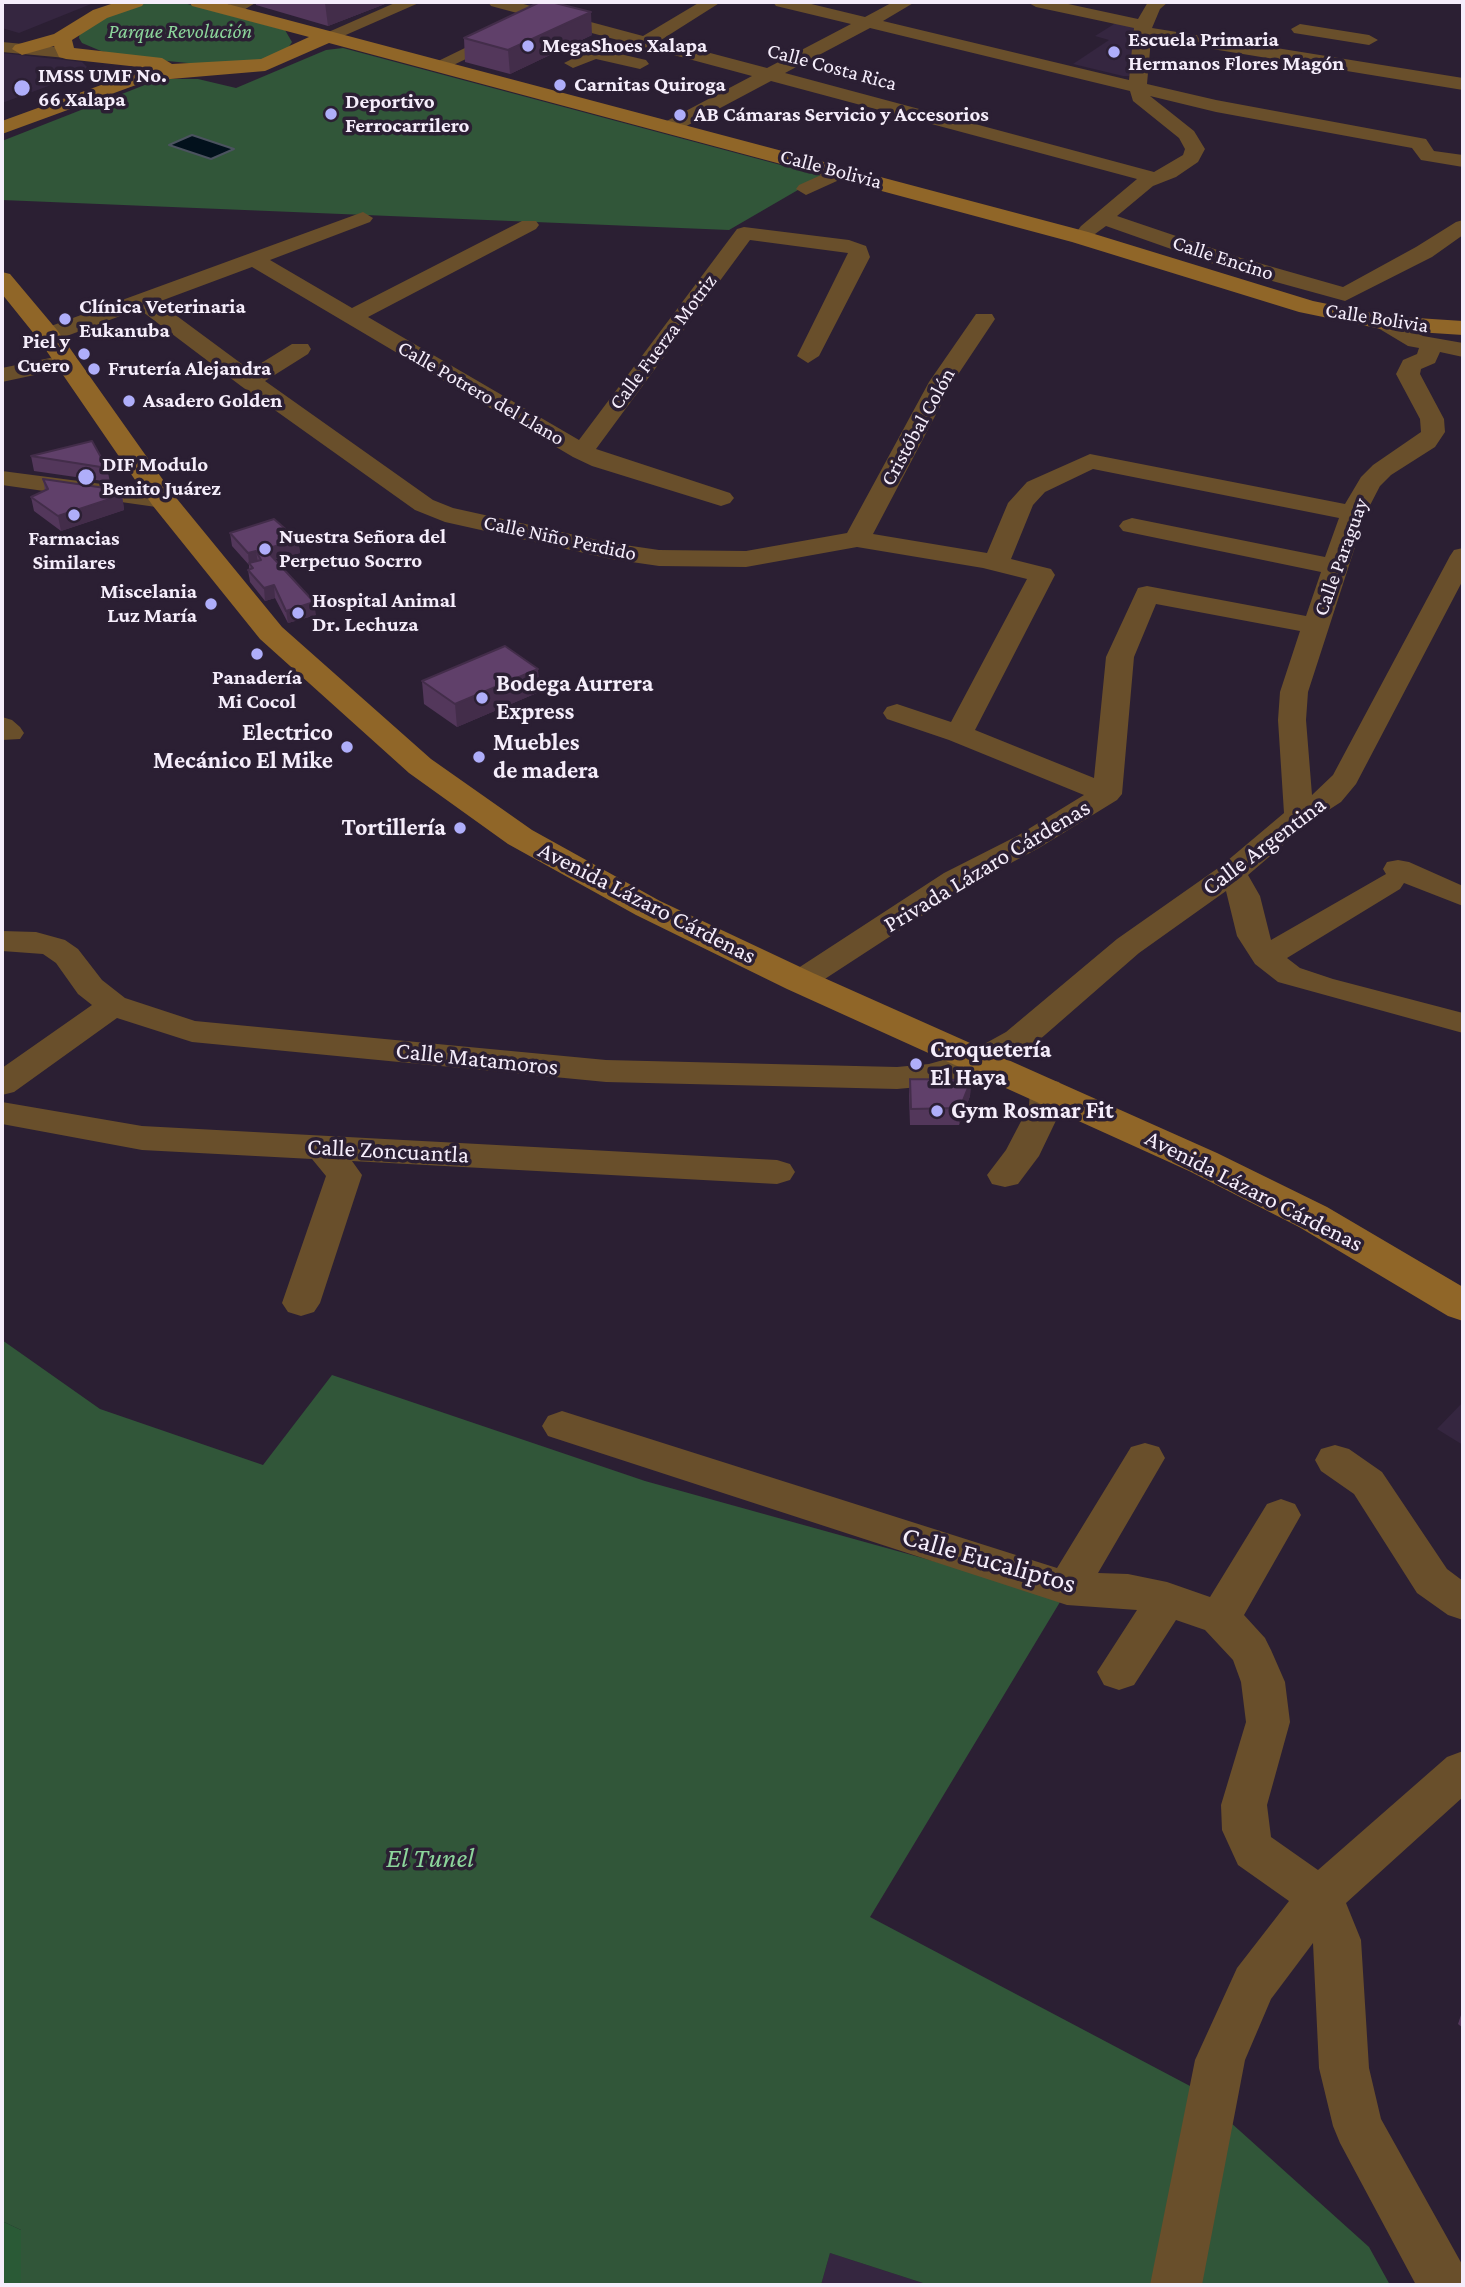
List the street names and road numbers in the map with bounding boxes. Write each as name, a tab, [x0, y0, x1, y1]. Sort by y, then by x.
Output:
street label: Calle Costa Rica	[764, 38, 900, 96]
street label: Calle Bolivia	[777, 143, 885, 195]
street label: Calle Encino	[1169, 230, 1277, 286]
street label: Calle Fuerza Motriz	[604, 269, 722, 415]
street label: Calle Bolivia	[1324, 297, 1430, 339]
street label: Calle Potrero del Llano	[393, 335, 569, 451]
street label: Cristóbal Colón	[875, 364, 961, 490]
street label: Calle Paraguay	[1308, 495, 1374, 619]
street label: Calle Niño Perdido	[481, 510, 639, 566]
street label: Calle Argentina	[1196, 790, 1332, 902]
street label: Privada Lázaro Cárdenas	[879, 793, 1095, 939]
street label: Avenida Lázaro Cárdenas	[533, 836, 761, 970]
street label: Calle Matamoros	[394, 1036, 560, 1082]
street label: Avenida Lázaro Cárdenas	[1140, 1124, 1368, 1258]
street label: Calle Zoncuantla	[306, 1132, 470, 1170]
street label: Calle Eucaliptos	[898, 1519, 1080, 1601]

